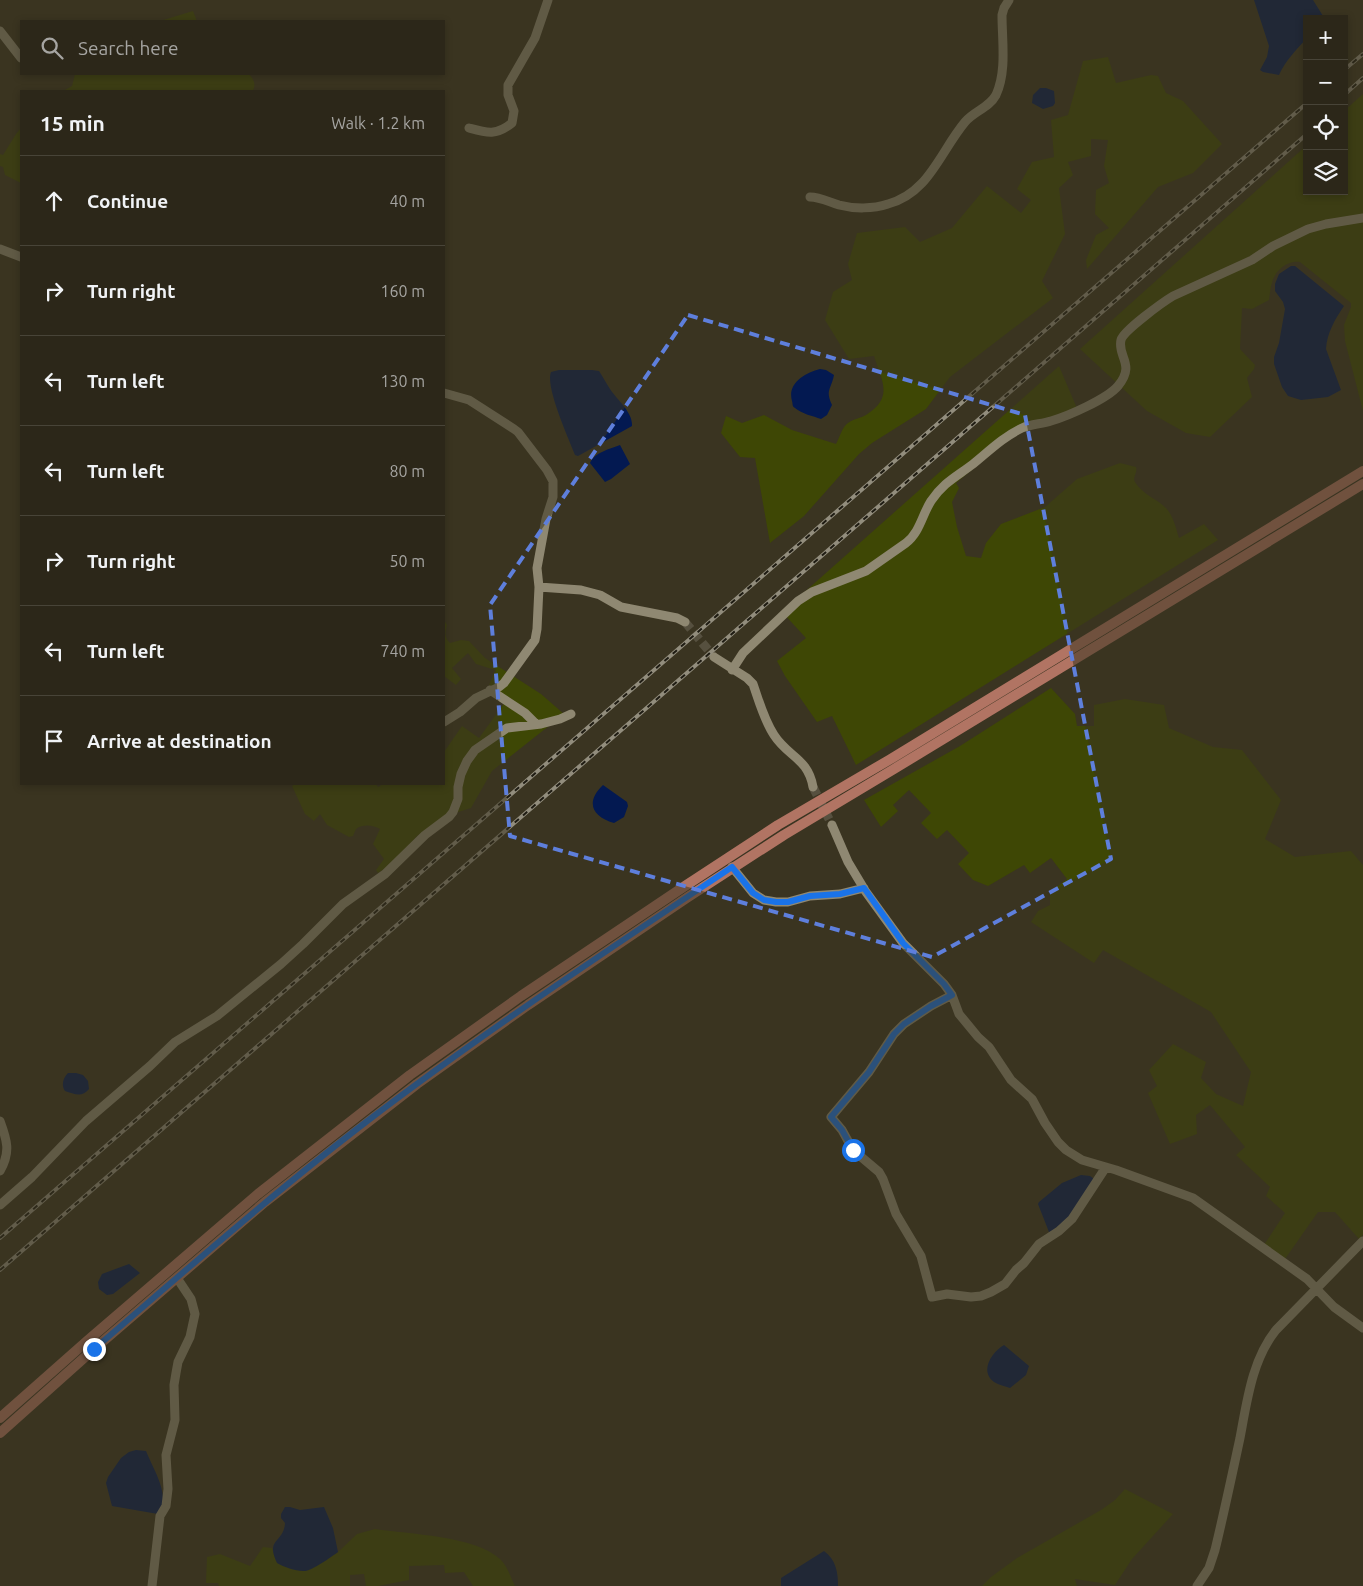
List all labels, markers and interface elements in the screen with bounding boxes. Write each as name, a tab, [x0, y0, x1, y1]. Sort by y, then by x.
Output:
map controls	[1303, 15, 1348, 195]
button: +	[1303, 15, 1348, 60]
search box	[20, 20, 445, 75]
icon: search	[38, 34, 66, 62]
text: Search here	[78, 37, 178, 59]
button: −	[1303, 60, 1348, 105]
button: locate	[1303, 105, 1348, 150]
text: 15 min	[40, 111, 105, 135]
text: Walk · 1.2 km	[331, 114, 425, 132]
button: layers	[1303, 150, 1348, 195]
icon: ahead	[40, 187, 68, 215]
text: Continue	[87, 190, 168, 212]
text: 40 m	[389, 192, 425, 210]
icon: right	[40, 277, 68, 305]
text: Turn right	[87, 280, 175, 302]
text: 160 m	[380, 282, 425, 300]
icon: left	[40, 367, 68, 395]
text: Turn left	[87, 370, 165, 392]
text: 130 m	[380, 372, 425, 390]
icon: left	[40, 457, 68, 485]
text: Turn left	[87, 460, 165, 482]
text: 80 m	[389, 462, 425, 480]
icon: right	[40, 547, 68, 575]
text: Turn right	[87, 550, 175, 572]
text: 50 m	[389, 552, 425, 570]
icon: left	[40, 637, 68, 665]
text: Turn left	[87, 640, 165, 662]
text: 740 m	[380, 642, 425, 660]
icon: arrive	[40, 727, 68, 755]
text: Arrive at destination	[87, 730, 272, 752]
route start	[842, 1139, 865, 1162]
route end	[83, 1338, 106, 1361]

